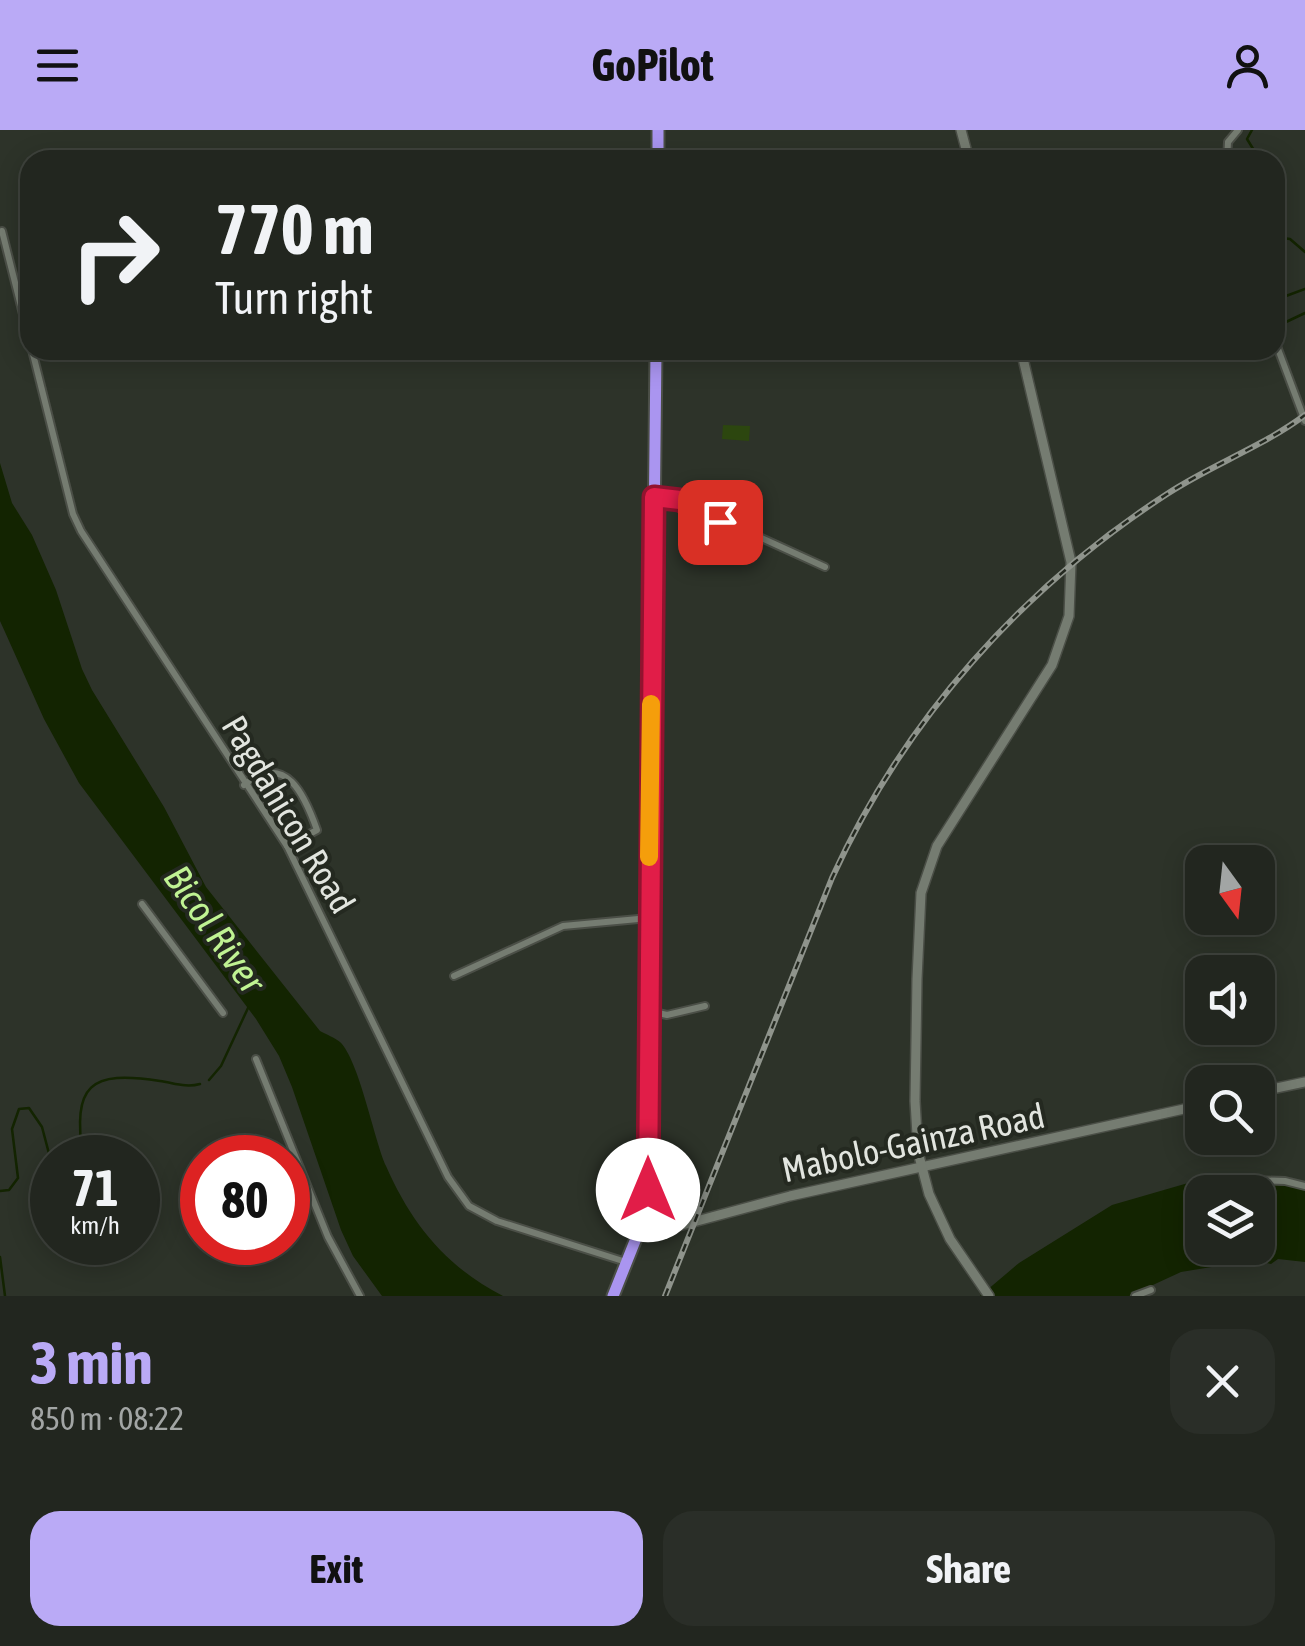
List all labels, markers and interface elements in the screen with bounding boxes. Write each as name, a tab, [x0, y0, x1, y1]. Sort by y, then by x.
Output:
icon: menu	[30, 38, 85, 93]
icon: person	[1220, 38, 1275, 93]
text: GoPilot	[591, 39, 714, 91]
text: 770 m	[215, 189, 374, 269]
icon: right	[50, 190, 180, 320]
text: Turn right	[215, 272, 373, 324]
pin	[678, 480, 763, 565]
icon: arrive	[693, 495, 748, 550]
street label: Pagdahicon Road	[214, 708, 364, 920]
north arrow	[1185, 845, 1275, 935]
map controls	[1185, 845, 1275, 1265]
water label: Bicol River	[156, 857, 275, 1002]
button: sound	[1185, 955, 1275, 1045]
button: search	[1185, 1065, 1275, 1155]
street label: Mabolo-Gainza Road	[778, 1095, 1048, 1189]
speed limit sign: 80	[180, 1135, 310, 1265]
position arrow	[596, 1138, 700, 1242]
text: 71	[71, 1159, 118, 1217]
button: layers	[1185, 1175, 1275, 1265]
text: km/h	[70, 1211, 120, 1239]
text: 3 min	[30, 1328, 153, 1397]
button: close	[1170, 1329, 1275, 1434]
text: 850 m · 08:22	[30, 1400, 184, 1437]
button: Exit	[30, 1511, 643, 1626]
button: Share	[663, 1511, 1275, 1626]

